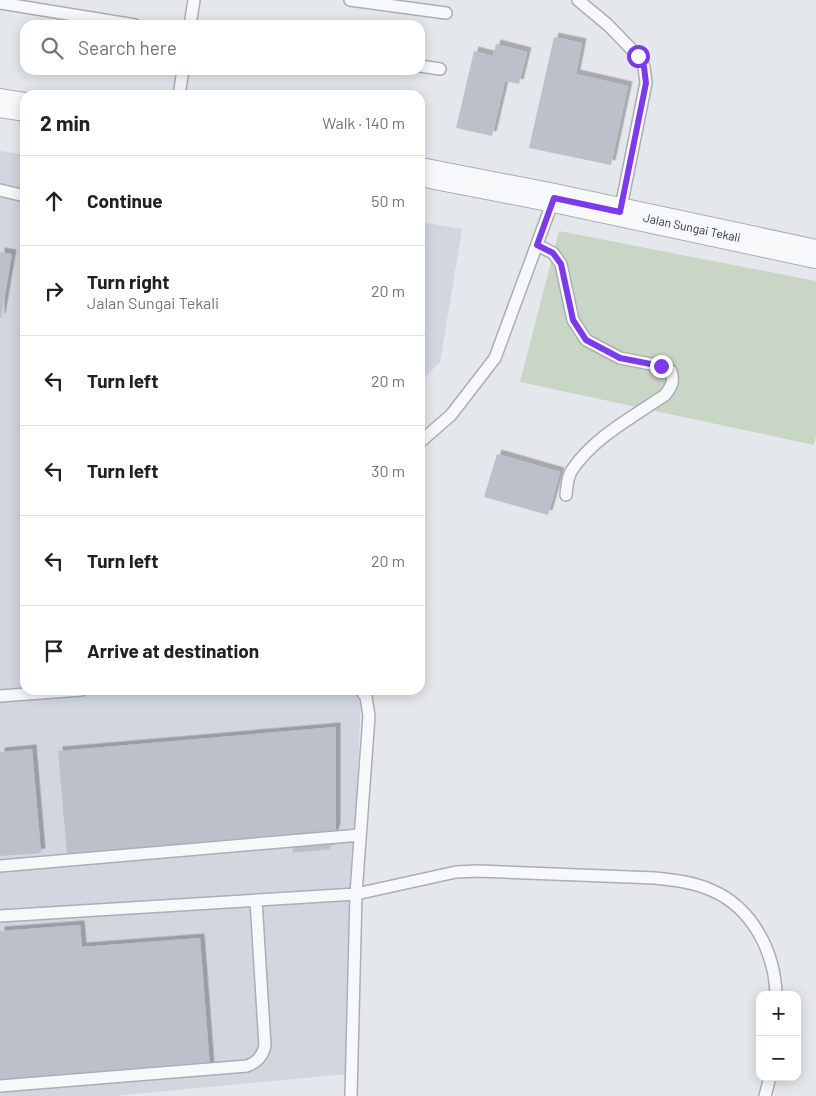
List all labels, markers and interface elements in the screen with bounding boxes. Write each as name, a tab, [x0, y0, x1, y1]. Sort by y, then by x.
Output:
search box	[20, 20, 425, 75]
icon: search	[38, 34, 66, 62]
text: Search here	[78, 36, 177, 59]
route start	[627, 45, 650, 68]
text: 2 min	[40, 110, 90, 135]
text: Walk · 140 m	[322, 113, 405, 132]
icon: ahead	[40, 187, 68, 215]
text: Continue	[87, 189, 163, 212]
text: 50 m	[371, 191, 405, 210]
street label: Jalan Sungai Tekali	[642, 210, 742, 244]
text: Turn right	[87, 270, 169, 293]
icon: right	[40, 277, 68, 305]
text: 20 m	[371, 281, 405, 300]
text: Jalan Sungai Tekali	[87, 293, 219, 312]
route end	[650, 355, 673, 378]
icon: left	[40, 367, 68, 395]
text: Turn left	[87, 369, 158, 392]
text: 20 m	[371, 371, 405, 390]
icon: left	[40, 457, 68, 485]
text: Turn left	[87, 459, 158, 482]
text: 30 m	[371, 461, 405, 480]
icon: left	[40, 547, 68, 575]
text: Turn left	[87, 549, 158, 572]
text: 20 m	[371, 551, 405, 570]
icon: arrive	[40, 637, 68, 665]
text: Arrive at destination	[87, 639, 259, 662]
map controls	[756, 991, 801, 1081]
button: +	[756, 991, 801, 1036]
button: −	[756, 1036, 801, 1081]

